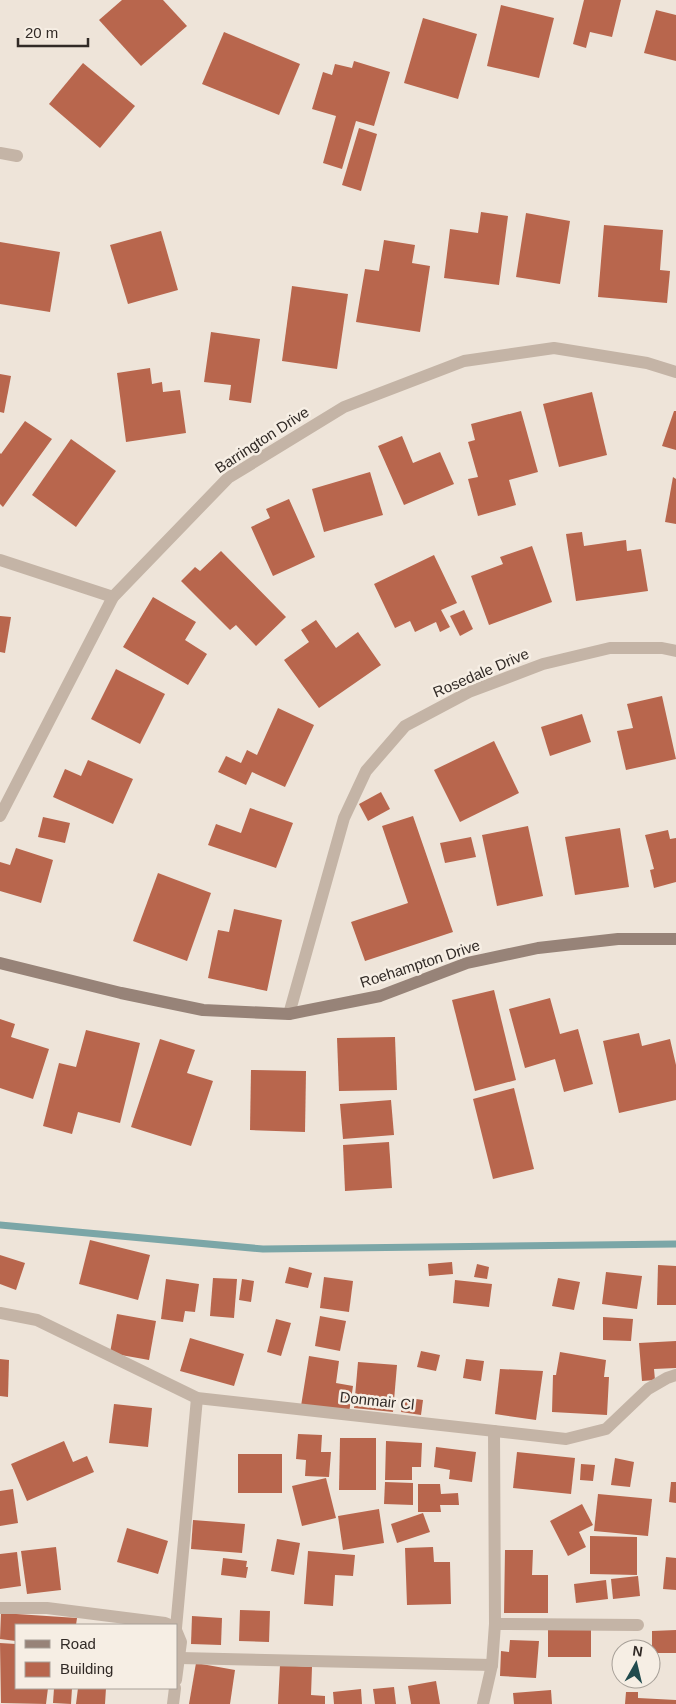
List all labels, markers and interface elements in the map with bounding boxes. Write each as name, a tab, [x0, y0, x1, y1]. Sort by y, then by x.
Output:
scale bar	[18, 15, 88, 47]
text: 20 m	[25, 24, 58, 41]
street label: Barrington Drive	[212, 403, 312, 476]
street label: Rosedale Drive	[430, 645, 531, 700]
street label: Roehampton Drive	[358, 936, 482, 991]
street label: Donmair Cl	[339, 1388, 415, 1413]
legend	[15, 1624, 178, 1689]
text: Road	[60, 1635, 96, 1652]
north arrow	[611, 1639, 661, 1689]
text: N	[632, 1642, 644, 1660]
text: Building	[60, 1660, 113, 1677]

